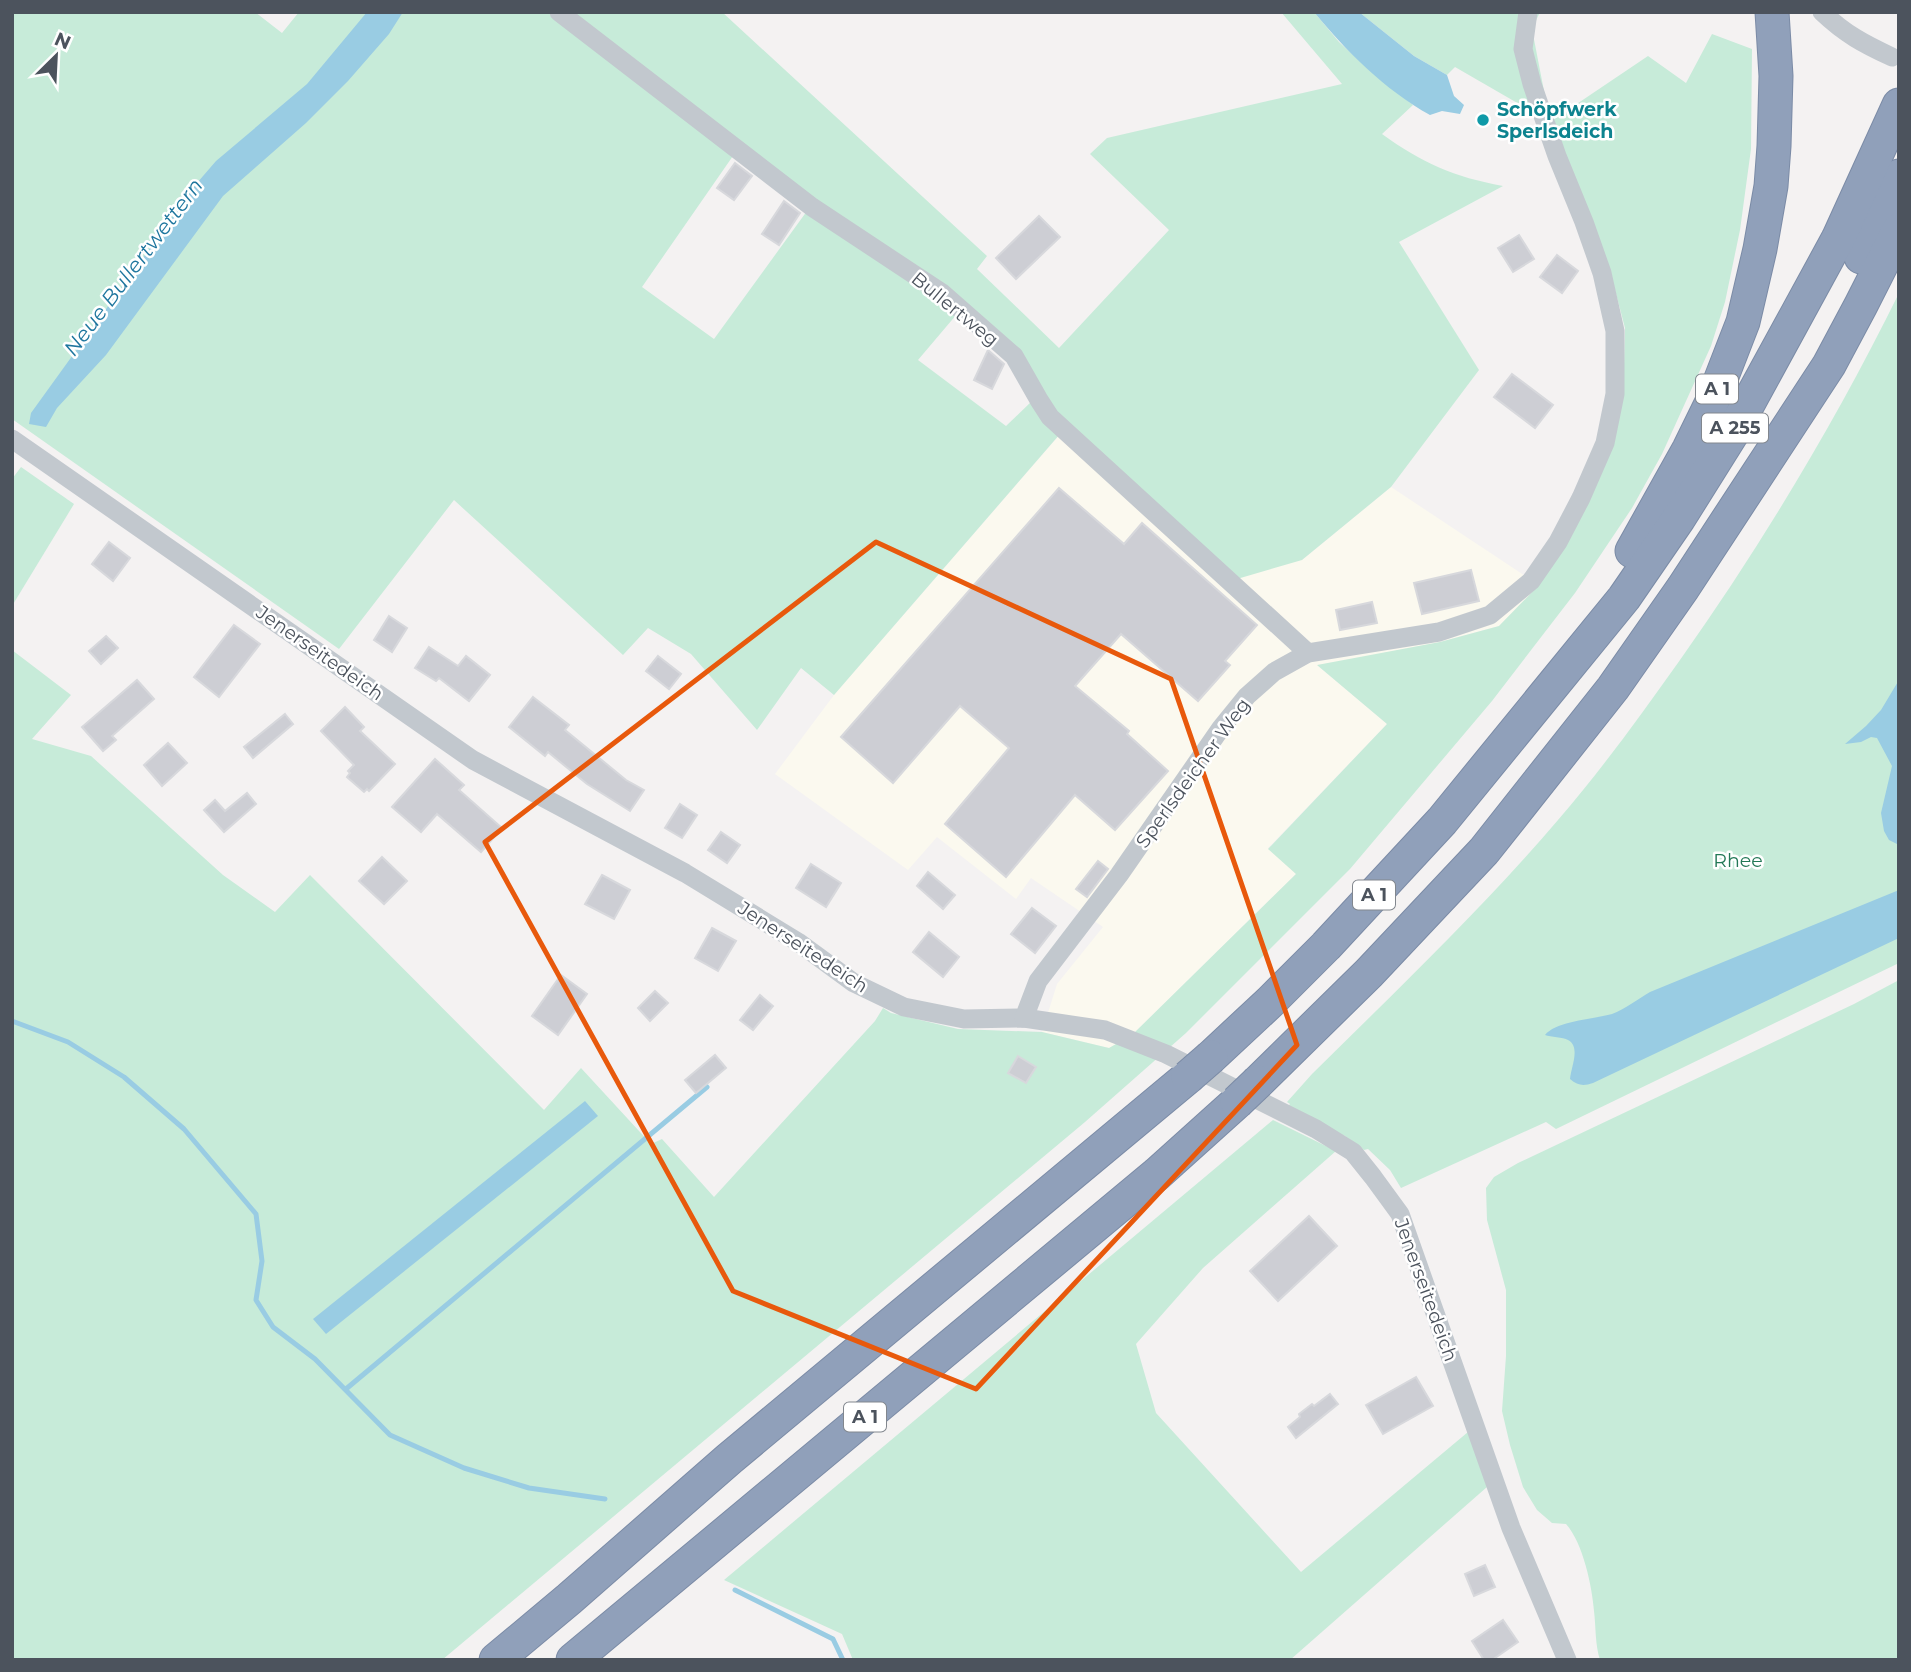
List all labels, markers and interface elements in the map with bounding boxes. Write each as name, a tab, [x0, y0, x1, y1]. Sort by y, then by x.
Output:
north arrow	[21, 21, 91, 91]
text: N	[51, 27, 74, 55]
place label: Schöpfwerk Sperlsdeich	[1497, 98, 1617, 143]
marker: Schöpfwerk Sperlsdeich	[1475, 112, 1491, 128]
water label: Neue Bullertwettern	[58, 173, 208, 361]
street label: Bullertweg	[907, 267, 1003, 351]
road number: A 1	[1696, 374, 1738, 404]
road number: A 255	[1702, 414, 1768, 442]
street label: Jenerseitedeich	[251, 600, 388, 706]
street label: Sperlsdeicher Weg	[1131, 694, 1255, 852]
park label: Rhee	[1713, 849, 1763, 872]
road number: A 1	[1353, 880, 1395, 910]
street label: Jenerseitedeich	[733, 896, 872, 998]
street label: Jenerseitedeich	[1389, 1215, 1463, 1365]
road number: A 1	[844, 1402, 886, 1432]

